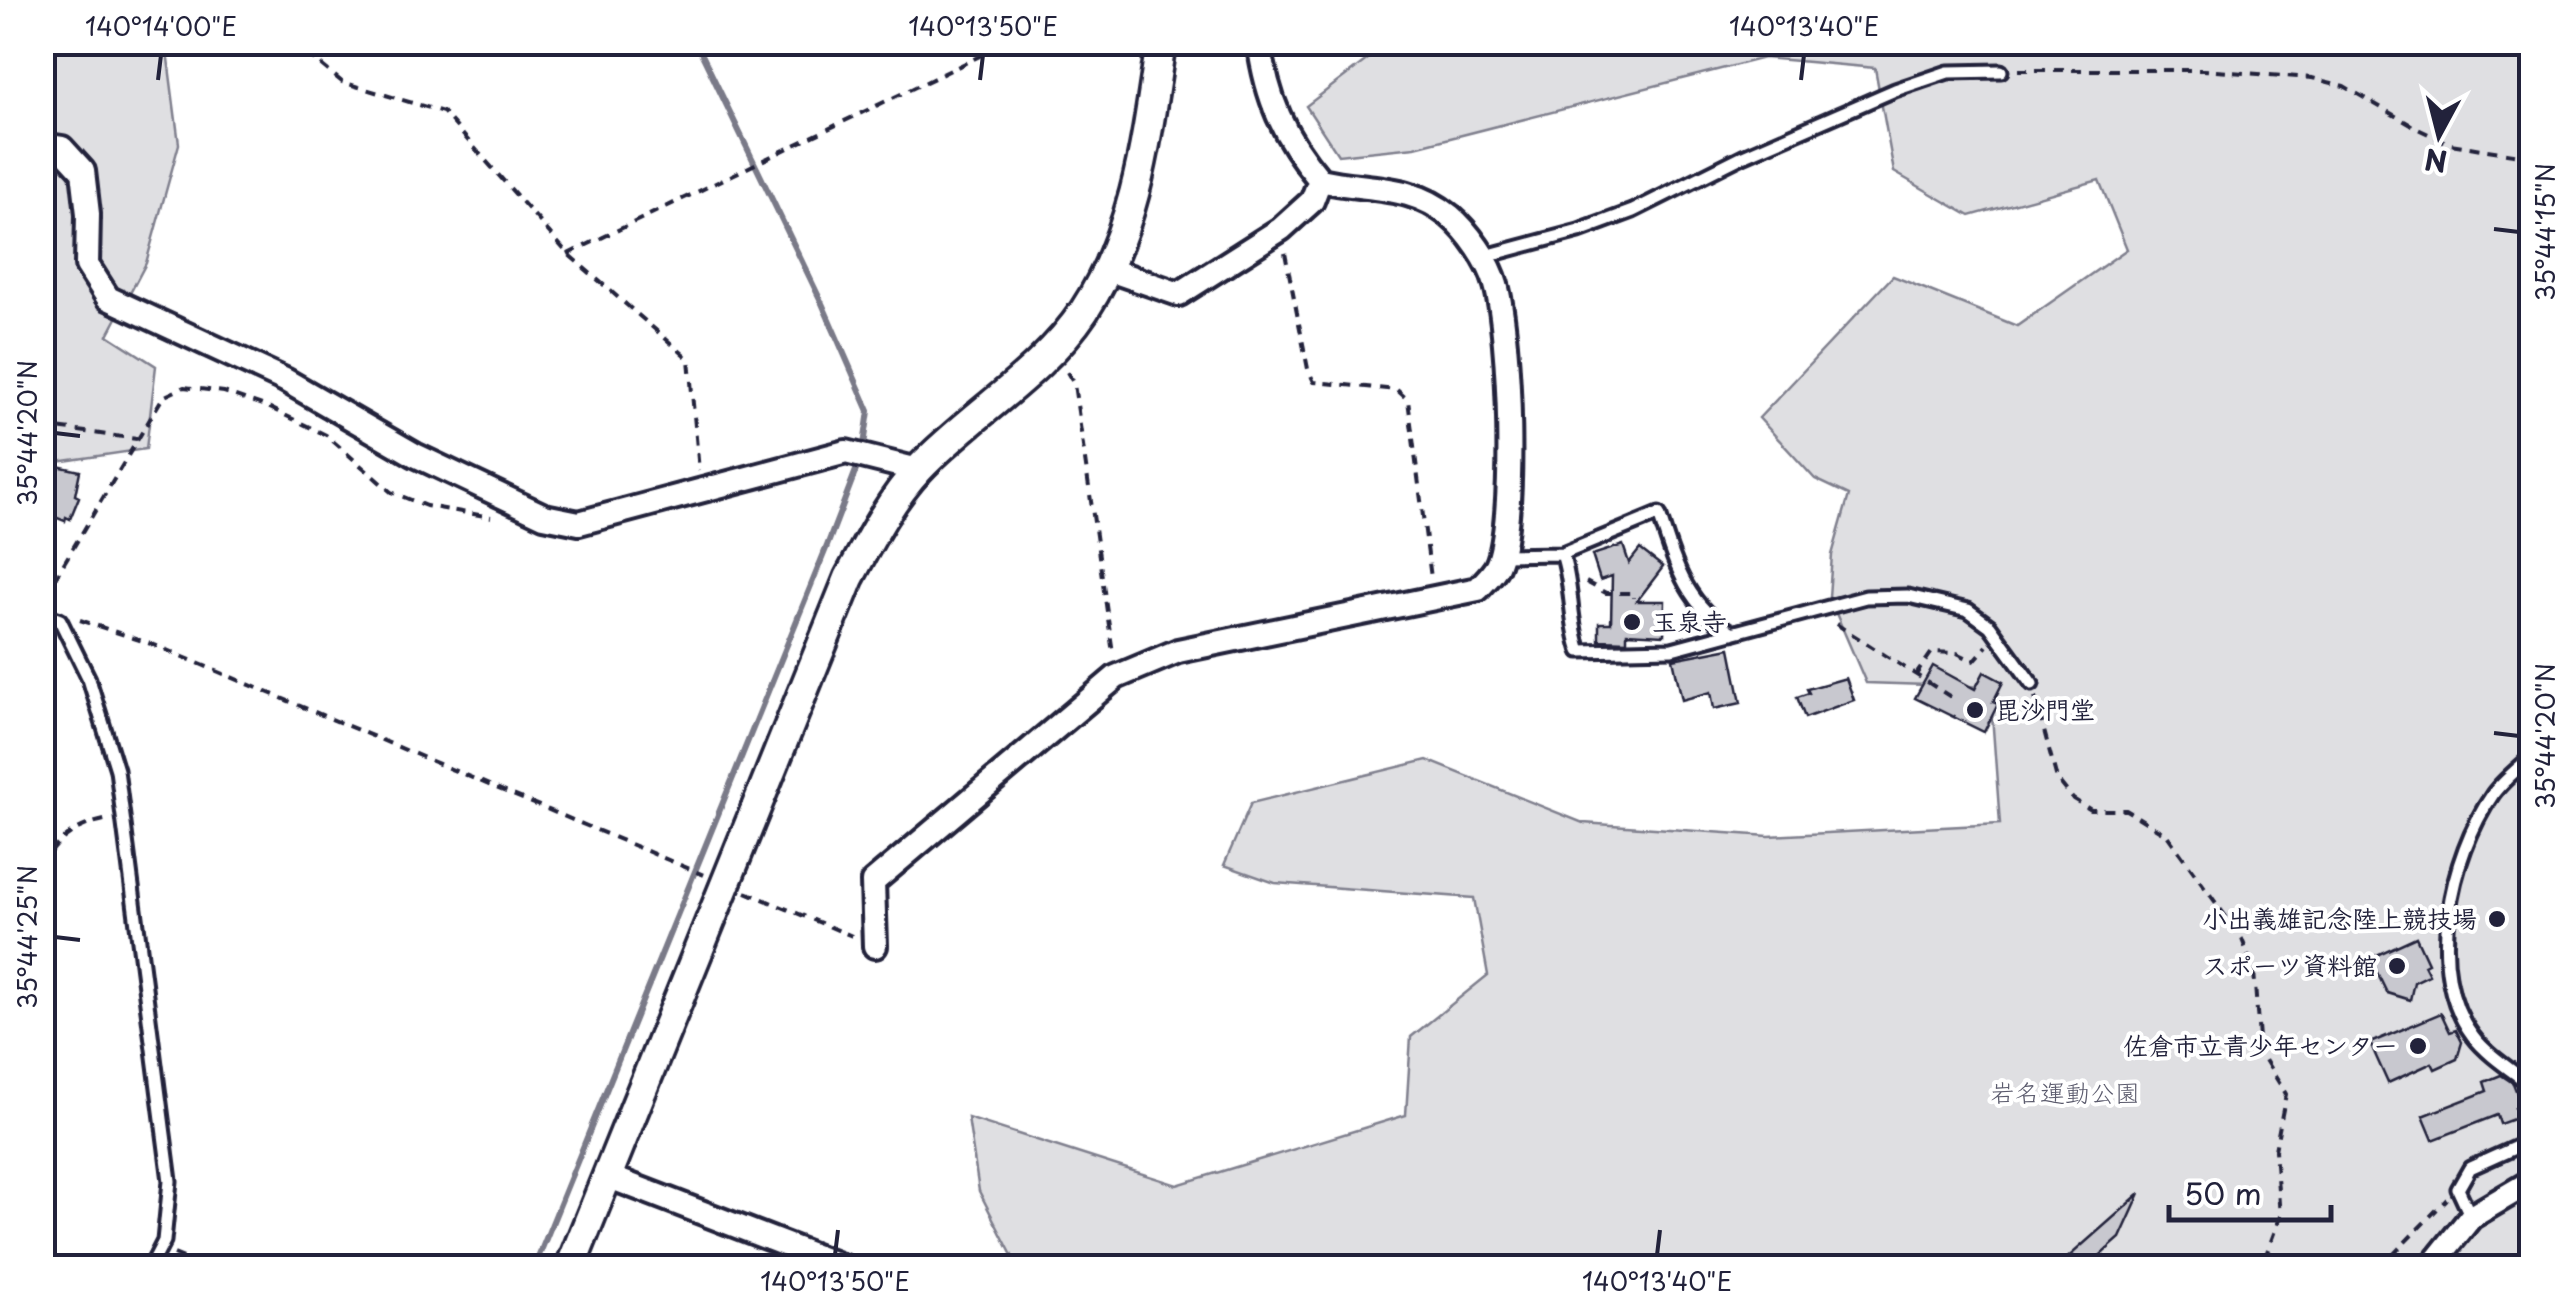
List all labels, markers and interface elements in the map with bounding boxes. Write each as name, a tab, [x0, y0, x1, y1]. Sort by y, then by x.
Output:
text: 140°14'00"E	[85, 7, 237, 45]
text: 140°13'50"E	[908, 7, 1058, 45]
text: 140°13'40"E	[1729, 7, 1879, 45]
north arrow	[2389, 85, 2489, 185]
text: N	[2422, 139, 2449, 184]
text: 35°44'15"N	[2526, 163, 2564, 301]
text: 35°44'20"N	[8, 360, 46, 506]
place label: 玉泉寺	[1652, 602, 1727, 640]
marker: 玉泉寺	[1621, 611, 1643, 633]
text: 35°44'20"N	[2526, 663, 2564, 809]
place label: 毘沙門堂	[1995, 690, 2095, 728]
marker: 毘沙門堂	[1964, 699, 1986, 721]
text: 35°44'25"N	[8, 865, 46, 1009]
place label: 小出義雄記念陸上競技場	[2202, 899, 2477, 937]
marker: 小出義雄記念陸上競技場	[2486, 908, 2508, 930]
place label: スポーツ資料館	[2202, 946, 2377, 984]
marker: スポーツ資料館	[2386, 955, 2408, 977]
place label: 佐倉市立青少年センター	[2123, 1026, 2398, 1064]
marker: 佐倉市立青少年センター	[2407, 1035, 2429, 1057]
park label: 岩名運動公園	[1990, 1073, 2140, 1111]
scale bar	[2169, 1160, 2332, 1222]
text: 50 m	[2184, 1170, 2262, 1215]
text: 140°13'50"E	[760, 1262, 910, 1300]
text: 140°13'40"E	[1582, 1262, 1732, 1300]

